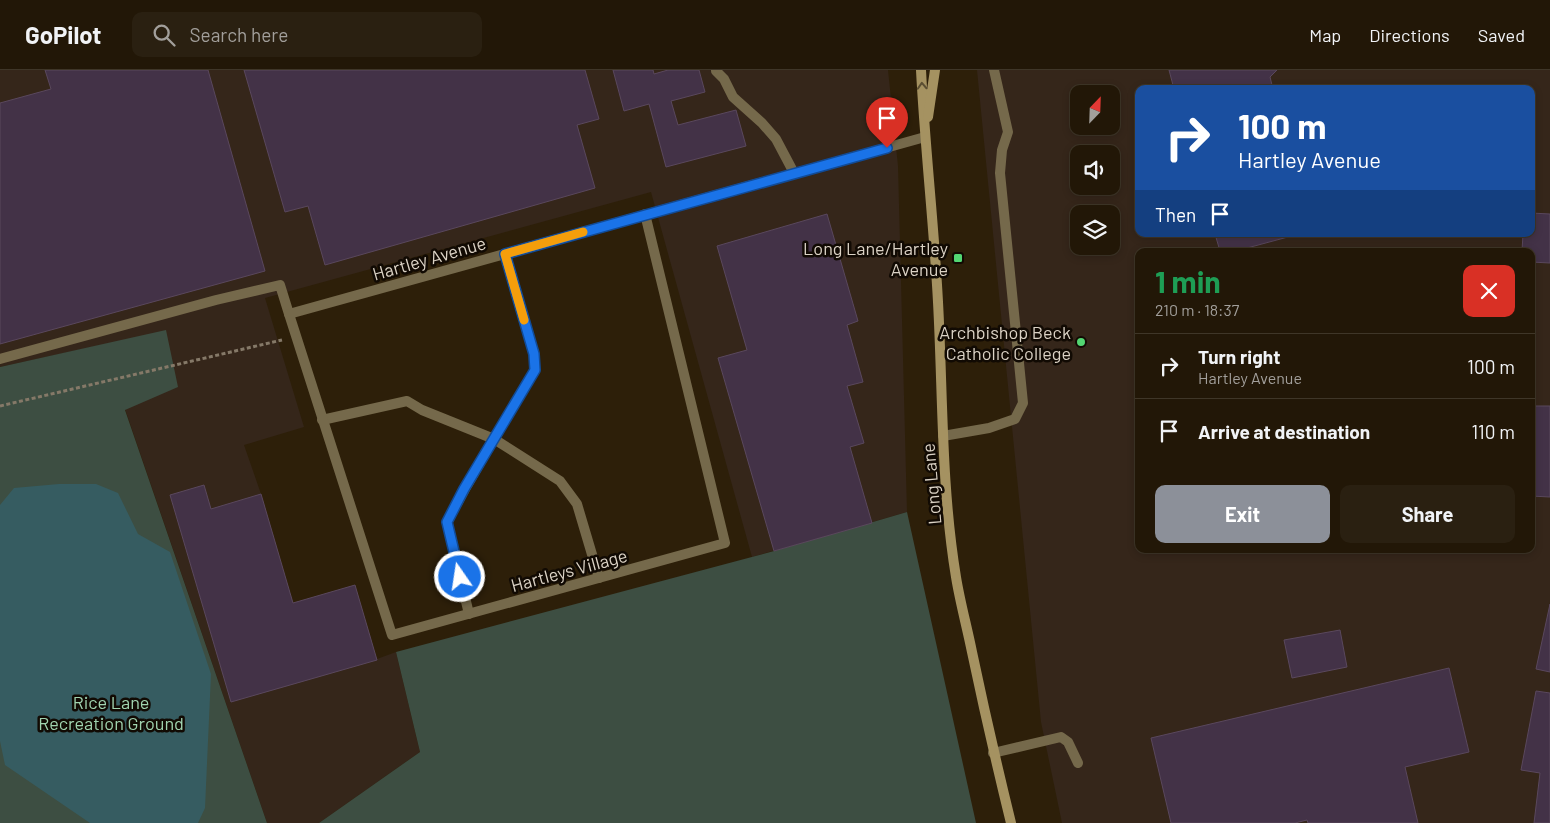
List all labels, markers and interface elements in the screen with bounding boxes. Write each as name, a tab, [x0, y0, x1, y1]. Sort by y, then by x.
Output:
search box	[132, 12, 482, 57]
text: GoPilot	[25, 20, 102, 49]
icon: search	[150, 21, 178, 49]
text: Search here	[190, 23, 288, 46]
text: Map	[1309, 24, 1341, 46]
text: Directions	[1369, 24, 1450, 46]
text: Saved	[1478, 24, 1525, 46]
one-way arrow	[916, 82, 927, 90]
north arrow	[1070, 85, 1120, 135]
map controls	[1070, 85, 1120, 255]
pin	[866, 97, 908, 148]
icon: arrive	[873, 104, 901, 132]
text: 100 m	[1238, 104, 1327, 146]
icon: right	[1155, 105, 1220, 170]
button: sound	[1070, 145, 1120, 195]
text: Hartley Avenue	[1238, 146, 1381, 172]
icon: arrive	[1206, 200, 1234, 228]
text: Then	[1155, 203, 1196, 226]
button: layers	[1070, 205, 1120, 255]
street label: Hartley Avenue	[370, 231, 488, 285]
place label: Long Lane/Hartley Avenue	[803, 237, 948, 280]
marker: Long Lane/Hartley Avenue	[952, 252, 964, 264]
text: 1 min	[1155, 263, 1221, 299]
button: close	[1463, 265, 1515, 317]
text: 210 m · 18:37	[1155, 300, 1239, 319]
place label: Archbishop Beck Catholic College	[939, 321, 1071, 364]
marker: Archbishop Beck Catholic College	[1075, 336, 1087, 348]
text: Turn right	[1198, 345, 1280, 368]
icon: right	[1155, 352, 1183, 380]
text: 100 m	[1467, 355, 1515, 378]
text: Hartley Avenue	[1198, 368, 1302, 387]
icon: arrive	[1155, 417, 1183, 445]
text: Arrive at destination	[1198, 420, 1370, 443]
text: 110 m	[1471, 420, 1515, 443]
street label: Long Lane	[916, 442, 946, 526]
button: Exit	[1155, 485, 1330, 543]
button: Share	[1340, 485, 1515, 543]
street label: Hartleys Village	[508, 544, 630, 596]
position arrow	[433, 550, 485, 602]
park label: Rice Lane Recreation Ground	[38, 691, 184, 734]

